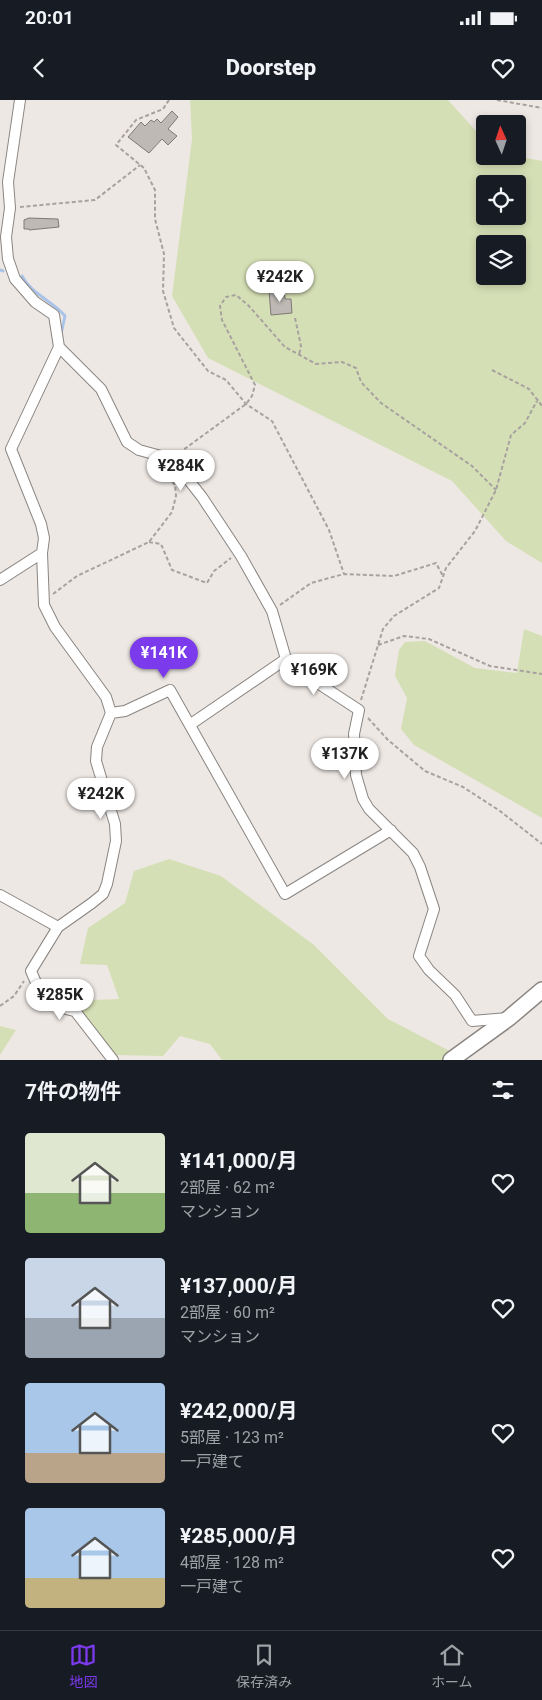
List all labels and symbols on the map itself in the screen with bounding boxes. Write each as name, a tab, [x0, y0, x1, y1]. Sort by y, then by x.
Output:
north arrow	[476, 115, 526, 165]
pin: ¥242K	[245, 260, 315, 303]
pin: ¥284K	[146, 450, 216, 492]
pin: ¥141K	[129, 636, 199, 679]
pin: ¥169K	[279, 654, 349, 696]
pin: ¥137K	[310, 738, 380, 780]
pin: ¥242K	[66, 778, 136, 820]
pin: ¥285K	[25, 978, 95, 1021]

